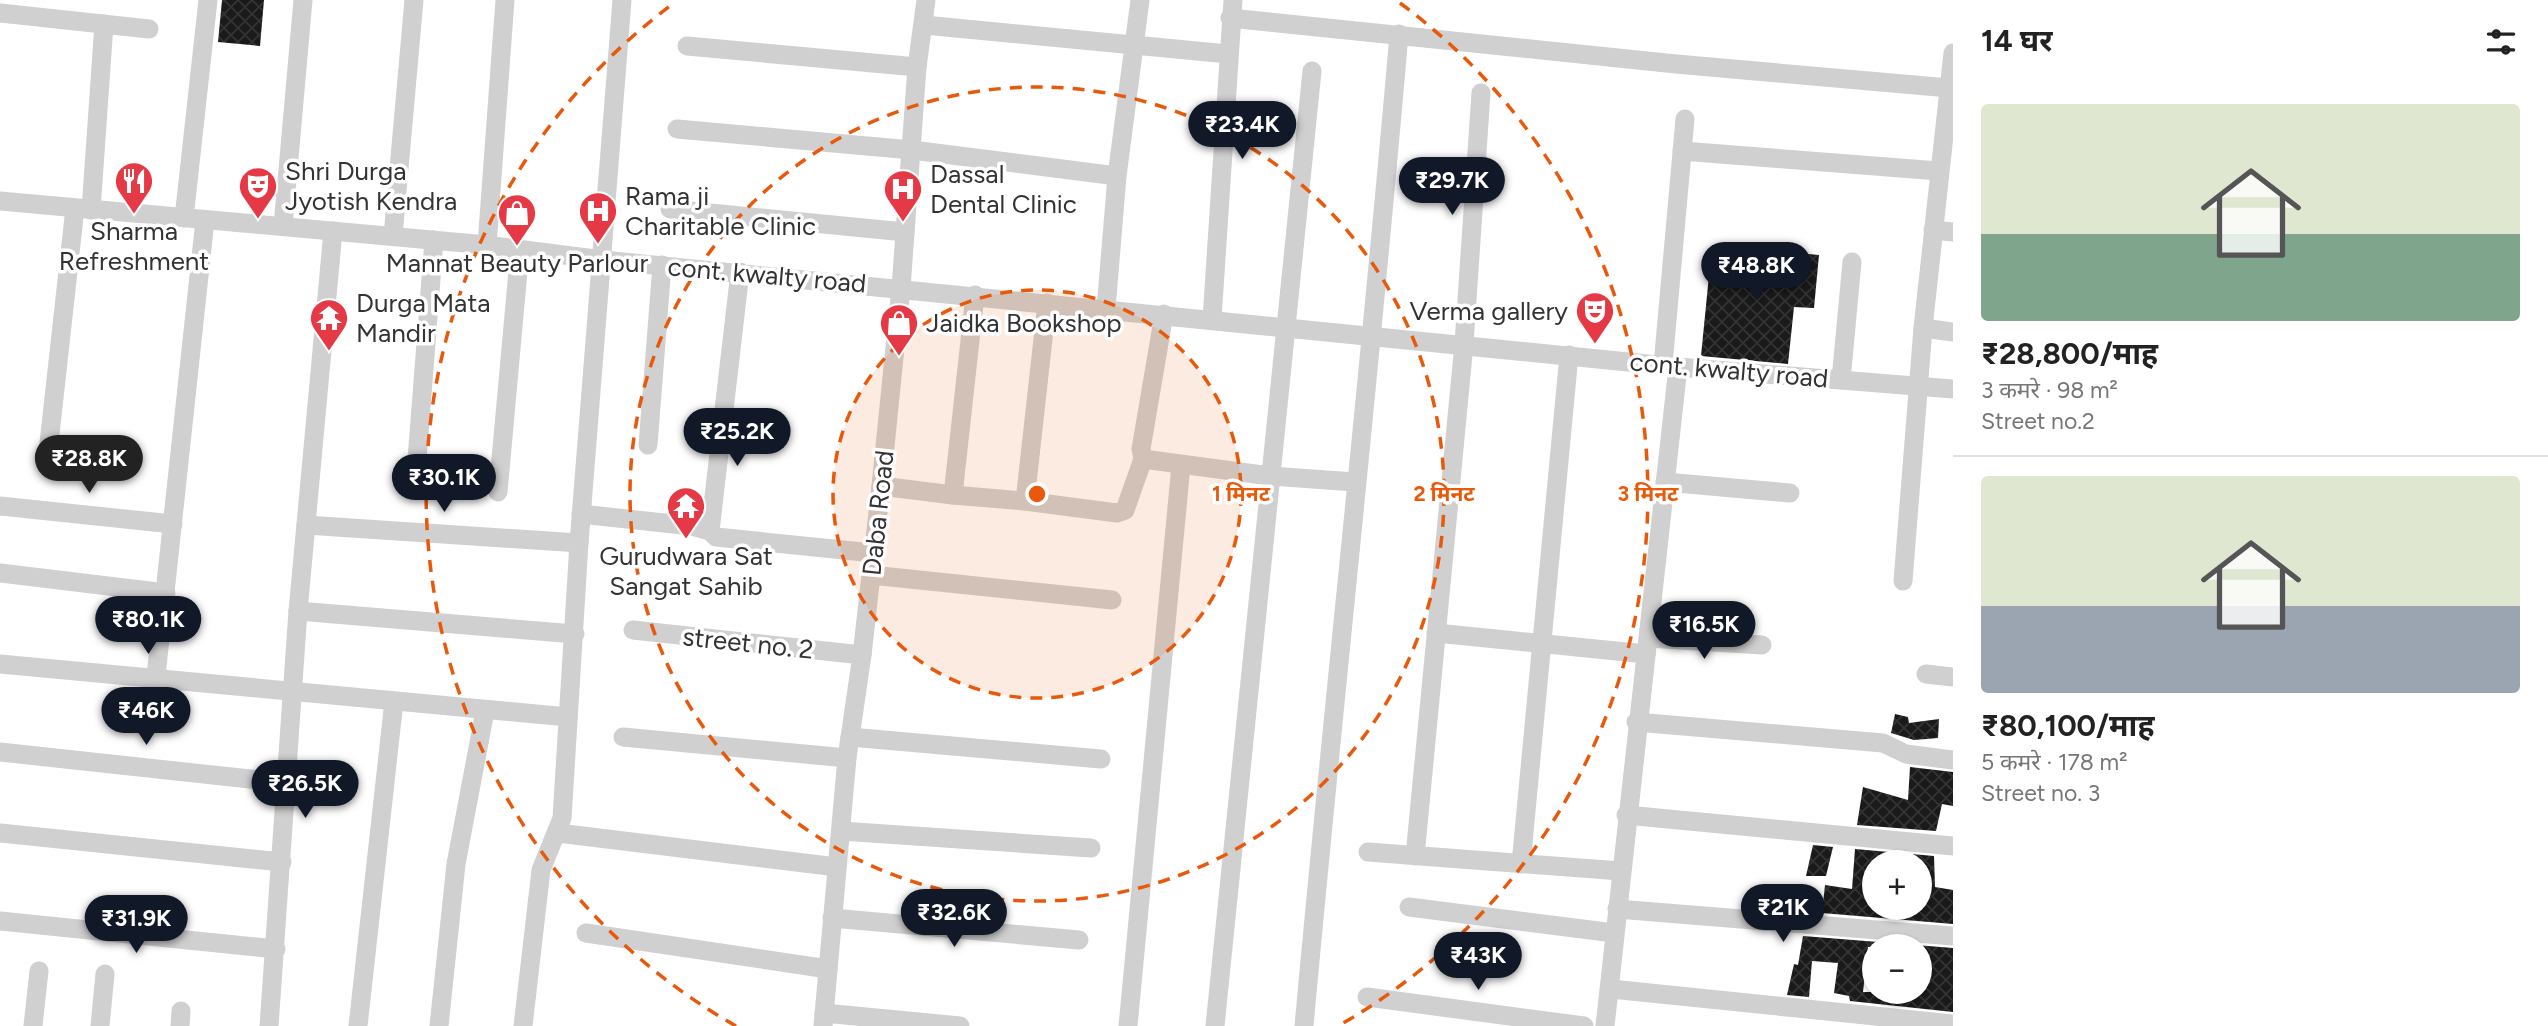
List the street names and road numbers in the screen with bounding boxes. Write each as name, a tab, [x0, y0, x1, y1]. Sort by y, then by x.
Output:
street label: cont. kwalty road	[666, 250, 868, 300]
street label: cont. kwalty road	[1628, 345, 1830, 395]
street label: Daba Road	[856, 449, 900, 577]
street label: street no. 2	[681, 620, 815, 666]

